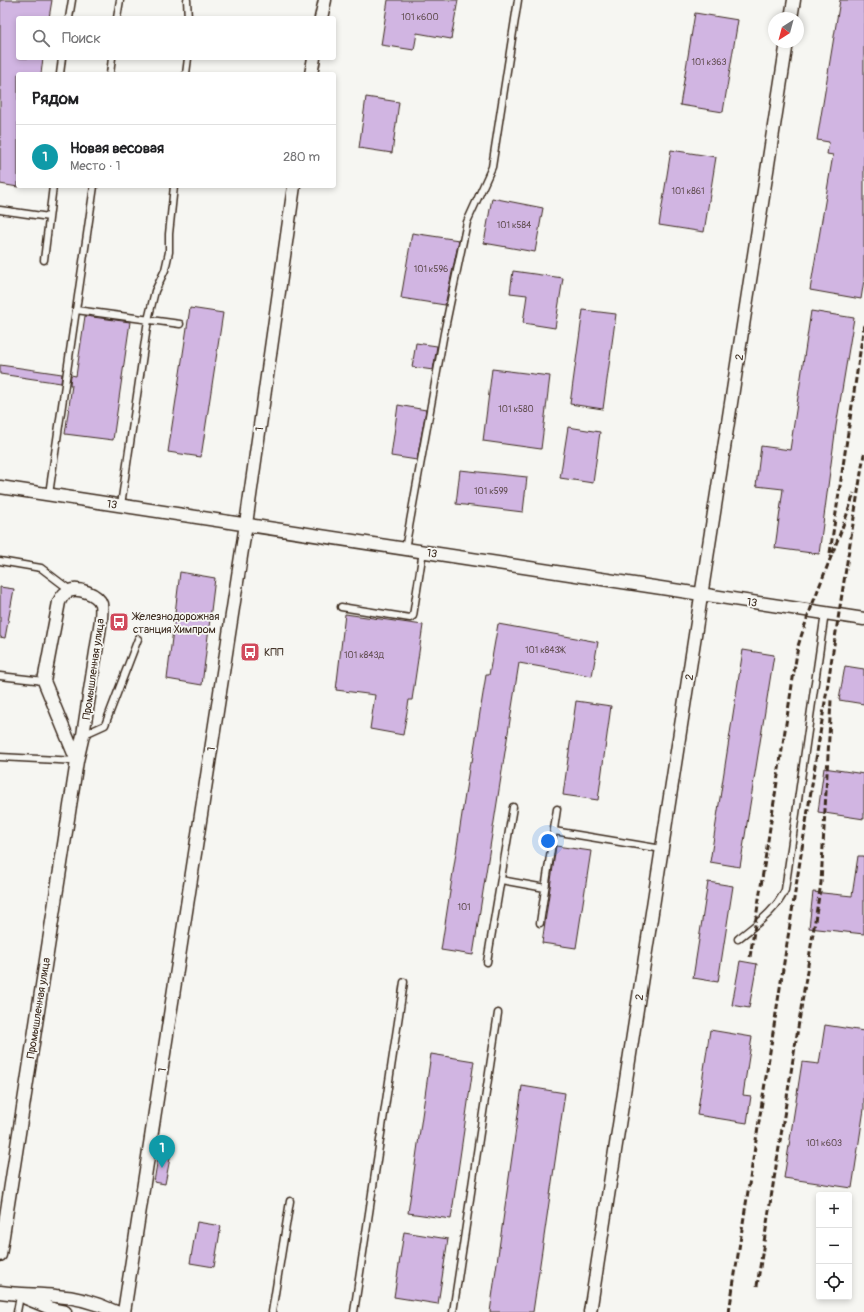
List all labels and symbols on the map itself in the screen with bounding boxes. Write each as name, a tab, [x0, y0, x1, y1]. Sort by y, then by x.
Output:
house number: 101 к600	[401, 12, 439, 23]
north arrow	[768, 12, 804, 48]
house number: 101 к363	[691, 57, 727, 68]
house number: 101 к861	[671, 186, 705, 197]
house number: 101 к584	[497, 220, 532, 231]
house number: 101 к596	[414, 264, 448, 275]
street label: 2	[733, 353, 746, 361]
house number: 101 к580	[498, 404, 534, 415]
street label: 1	[253, 426, 266, 432]
house number: 101 к599	[474, 486, 508, 497]
street label: 13	[106, 497, 118, 512]
street label: 13	[426, 546, 438, 561]
street label: 13	[746, 595, 758, 610]
place label: Железнодорожная станция Химпром	[131, 610, 219, 636]
bus stop icon: Железнодорожная станция Химпром	[108, 611, 130, 633]
street label: Промышленная улица	[80, 618, 107, 721]
bus stop icon: КПП	[239, 641, 261, 663]
house number: 101 к843Ж	[525, 645, 567, 656]
place label: КПП	[264, 646, 284, 659]
house number: 101 к843Д	[344, 650, 385, 661]
street label: 2	[683, 673, 696, 681]
street label: 1	[205, 746, 218, 752]
your location	[538, 831, 558, 851]
house number: 101	[457, 902, 471, 913]
street label: Промышленная улица	[24, 957, 53, 1059]
street label: 2	[633, 993, 646, 1001]
street label: 1	[156, 1067, 169, 1073]
pin: 1	[149, 1135, 175, 1168]
house number: 101 к603	[806, 1138, 842, 1149]

